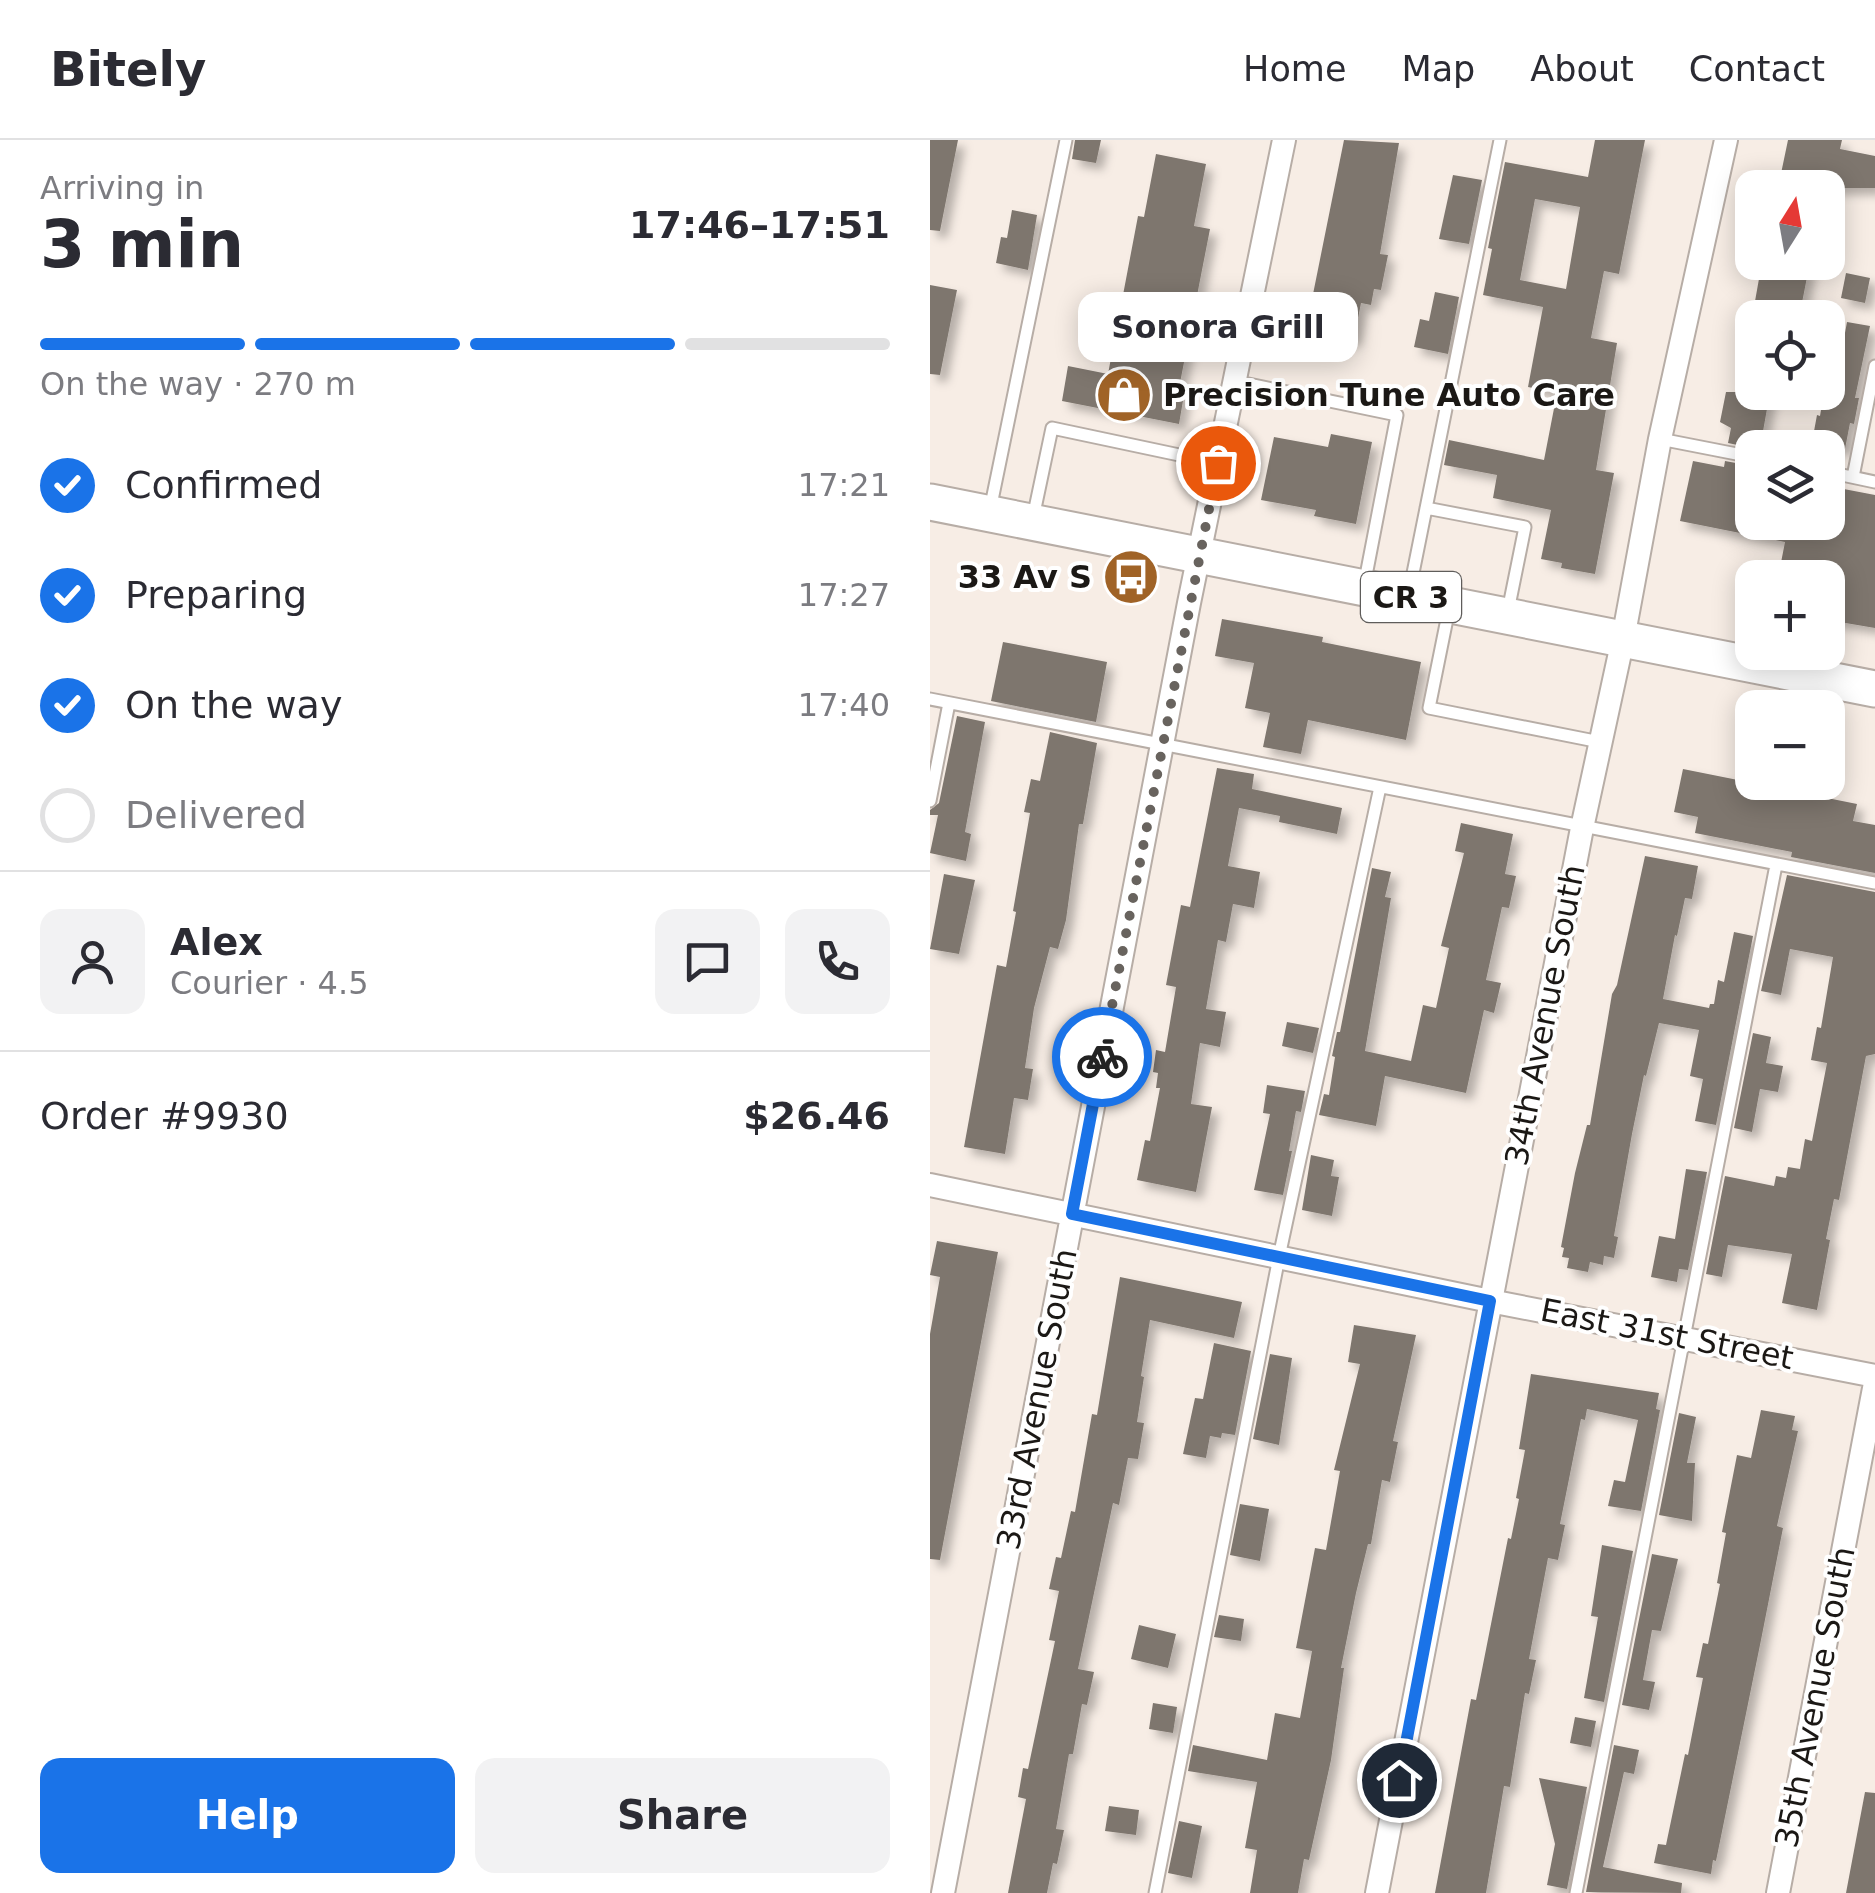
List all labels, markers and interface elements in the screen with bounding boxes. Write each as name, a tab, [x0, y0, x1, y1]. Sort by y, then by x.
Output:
text: Bitely	[50, 41, 206, 97]
text: Home	[1243, 49, 1346, 89]
text: Map	[1401, 49, 1475, 89]
text: About	[1530, 49, 1634, 89]
text: Contact	[1689, 49, 1825, 89]
text: Arriving in	[40, 169, 204, 207]
north arrow	[1735, 170, 1845, 280]
map controls	[1735, 170, 1845, 800]
text: 17:46–17:51	[629, 203, 890, 247]
text: 3 min	[40, 207, 244, 282]
callout: Sonora Grill	[1078, 293, 1358, 363]
button: locate	[1735, 300, 1845, 410]
text: Sonora Grill	[1111, 308, 1325, 346]
text: On the way · 270 m	[40, 365, 356, 403]
shop icon: Precision Tune Auto Care	[1094, 365, 1154, 425]
place label: Precision Tune Auto Care	[1163, 376, 1615, 414]
pin	[1176, 421, 1261, 506]
button: layers	[1735, 430, 1845, 540]
icon: bag	[1191, 436, 1246, 491]
icon: check	[40, 458, 95, 513]
text: Confirmed	[125, 463, 322, 507]
text: 17:21	[798, 466, 890, 504]
bus stop icon: 33 Av S	[1101, 547, 1161, 607]
place label: 33 Av S	[958, 558, 1092, 596]
button: +	[1735, 560, 1845, 670]
icon: check	[40, 568, 95, 623]
road number: CR 3	[1361, 572, 1461, 622]
text: Preparing	[125, 573, 307, 617]
text: 17:27	[798, 576, 890, 614]
icon: check	[40, 678, 95, 733]
text: On the way	[125, 683, 342, 727]
text: 17:40	[798, 686, 890, 724]
button: −	[1735, 690, 1845, 800]
text: Delivered	[125, 793, 307, 837]
street label: 34th Avenue South	[1497, 861, 1593, 1169]
button: person	[40, 909, 145, 1014]
button: chat	[655, 909, 760, 1014]
button: phone	[785, 909, 890, 1014]
text: Alex	[170, 920, 263, 964]
text: Courier · 4.5	[170, 964, 369, 1002]
courier	[1052, 1007, 1152, 1107]
icon: bike	[1075, 1030, 1130, 1085]
text: Order #9930	[40, 1094, 289, 1138]
text: $26.46	[743, 1094, 890, 1138]
street label: 33rd Avenue South	[989, 1245, 1085, 1553]
street label: East 31st Street	[1537, 1291, 1797, 1377]
street label: 35th Avenue South	[1767, 1543, 1863, 1851]
pin	[1357, 1738, 1442, 1823]
icon: home	[1372, 1753, 1427, 1808]
button: Help	[40, 1758, 455, 1873]
button: Share	[475, 1758, 890, 1873]

